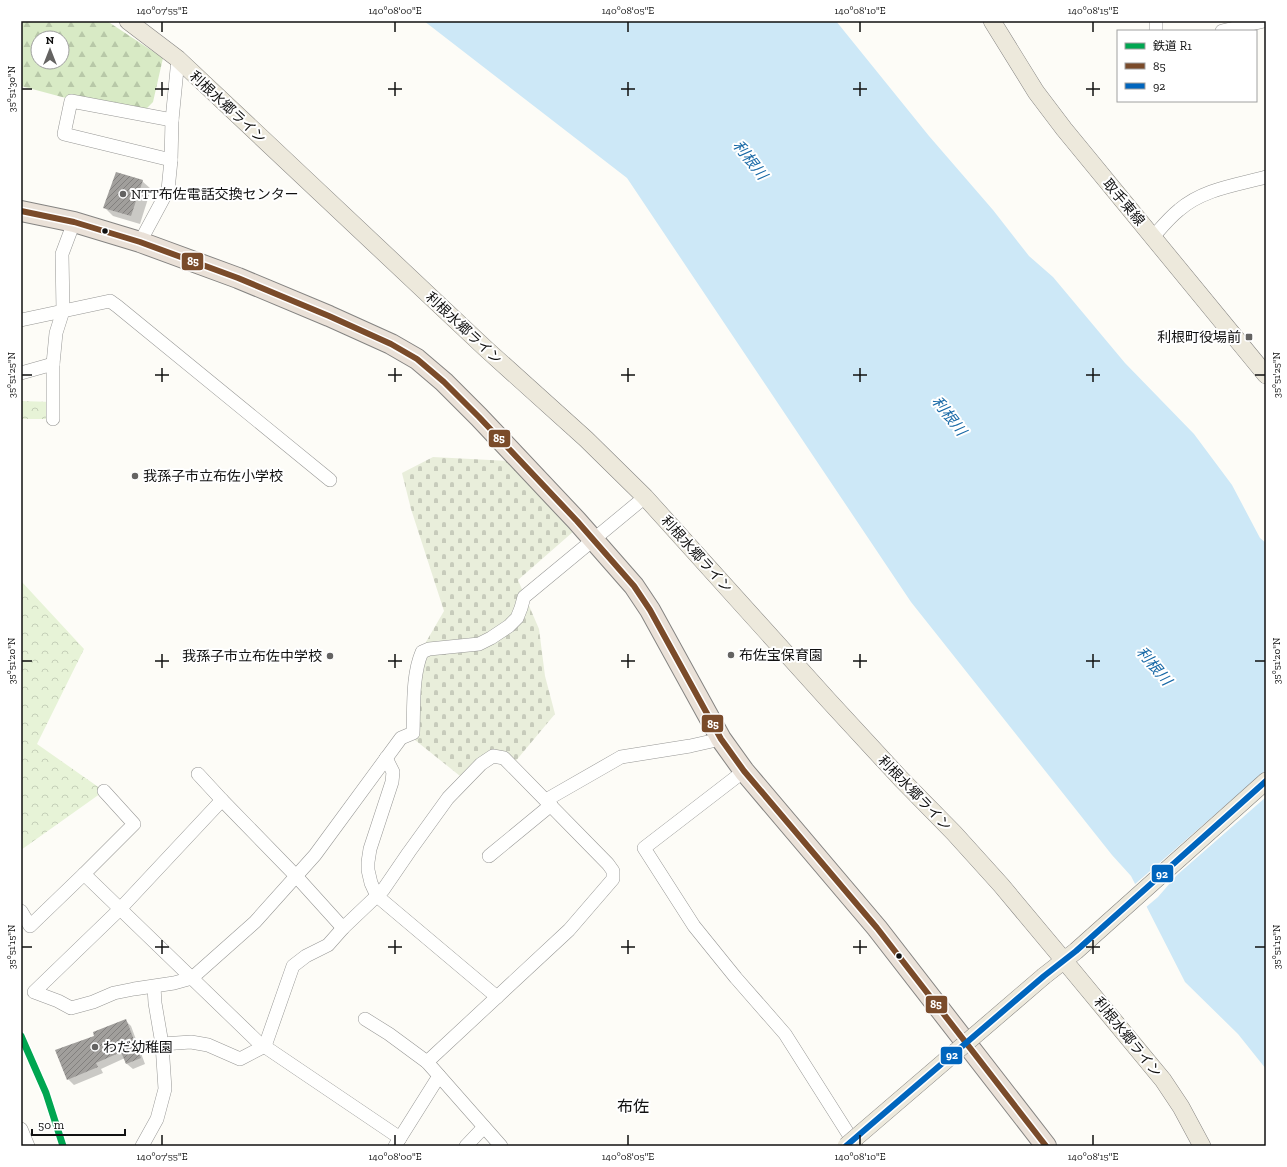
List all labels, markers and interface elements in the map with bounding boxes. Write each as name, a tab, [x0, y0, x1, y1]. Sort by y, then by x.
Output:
text: 140°07'55"E	[136, 5, 188, 17]
text: 140°08'00"E	[368, 5, 422, 17]
text: 140°08'05"E	[602, 5, 654, 17]
text: 140°08'10"E	[834, 5, 886, 17]
text: 140°08'15"E	[1068, 5, 1118, 17]
north arrow	[30, 30, 70, 70]
legend	[1117, 30, 1257, 102]
text: N	[46, 34, 55, 47]
text: 鉄道 R1	[1153, 39, 1192, 53]
text: 85	[1153, 59, 1166, 73]
text: 35°51'30"N	[6, 65, 18, 112]
street label: 利根水郷ライン	[186, 68, 269, 147]
text: 92	[1153, 79, 1166, 93]
water label: 利根川	[729, 137, 772, 185]
street label: 取手東線	[1099, 175, 1148, 229]
place label: NTT布佐電話交換センター	[131, 186, 299, 203]
marker: NTT布佐電話交換センター	[118, 189, 128, 199]
unlabelled marker	[100, 226, 110, 236]
line badge: 85	[181, 252, 204, 271]
text: 85	[187, 255, 199, 268]
street label: 利根水郷ライン	[422, 289, 505, 368]
place label: 利根町役場前	[1157, 329, 1241, 346]
marker: 利根町役場前	[1244, 332, 1254, 342]
text: 35°51'25"N	[6, 351, 18, 398]
text: 35°51'25"N	[1271, 351, 1283, 398]
water label: 利根川	[928, 393, 971, 441]
line badge: 85	[488, 429, 511, 448]
text: 85	[493, 432, 505, 445]
place label: 我孫子市立布佐小学校	[143, 468, 283, 485]
marker: 我孫子市立布佐小学校	[130, 471, 140, 481]
street label: 利根水郷ライン	[658, 512, 736, 596]
text: 35°51'20"N	[6, 637, 18, 684]
text: 35°51'20"N	[1271, 637, 1283, 684]
water label: 利根川	[1133, 643, 1177, 691]
place label: 布佐宝保育園	[739, 647, 823, 664]
place label: 我孫子市立布佐中学校	[182, 648, 322, 665]
marker: 布佐宝保育園	[726, 650, 736, 660]
marker: 我孫子市立布佐中学校	[325, 651, 335, 661]
line badge: 85	[701, 714, 724, 733]
text: 85	[707, 718, 719, 731]
street label: 利根水郷ライン	[874, 752, 955, 834]
line badge: 92	[1151, 864, 1174, 883]
text: 92	[1156, 868, 1168, 881]
text: 35°51'15"N	[6, 924, 18, 969]
text: 35°51'15"N	[1271, 924, 1283, 969]
unlabelled marker	[894, 951, 904, 961]
street label: 利根水郷ライン	[1090, 994, 1165, 1081]
line badge: 85	[925, 995, 948, 1014]
text: 85	[930, 998, 942, 1011]
place label: わだ幼稚園	[103, 1039, 173, 1056]
marker: わだ幼稚園	[90, 1042, 100, 1052]
line badge: 92	[940, 1046, 963, 1065]
text: 92	[946, 1049, 958, 1062]
district label: 布佐	[617, 1097, 649, 1116]
scale bar	[32, 1111, 125, 1137]
text: 50 m	[38, 1118, 65, 1132]
text: 140°07'55"E	[136, 1151, 188, 1163]
text: 140°08'00"E	[368, 1151, 422, 1163]
text: 140°08'05"E	[602, 1151, 654, 1163]
text: 140°08'10"E	[834, 1151, 886, 1163]
text: 140°08'15"E	[1068, 1151, 1118, 1163]

